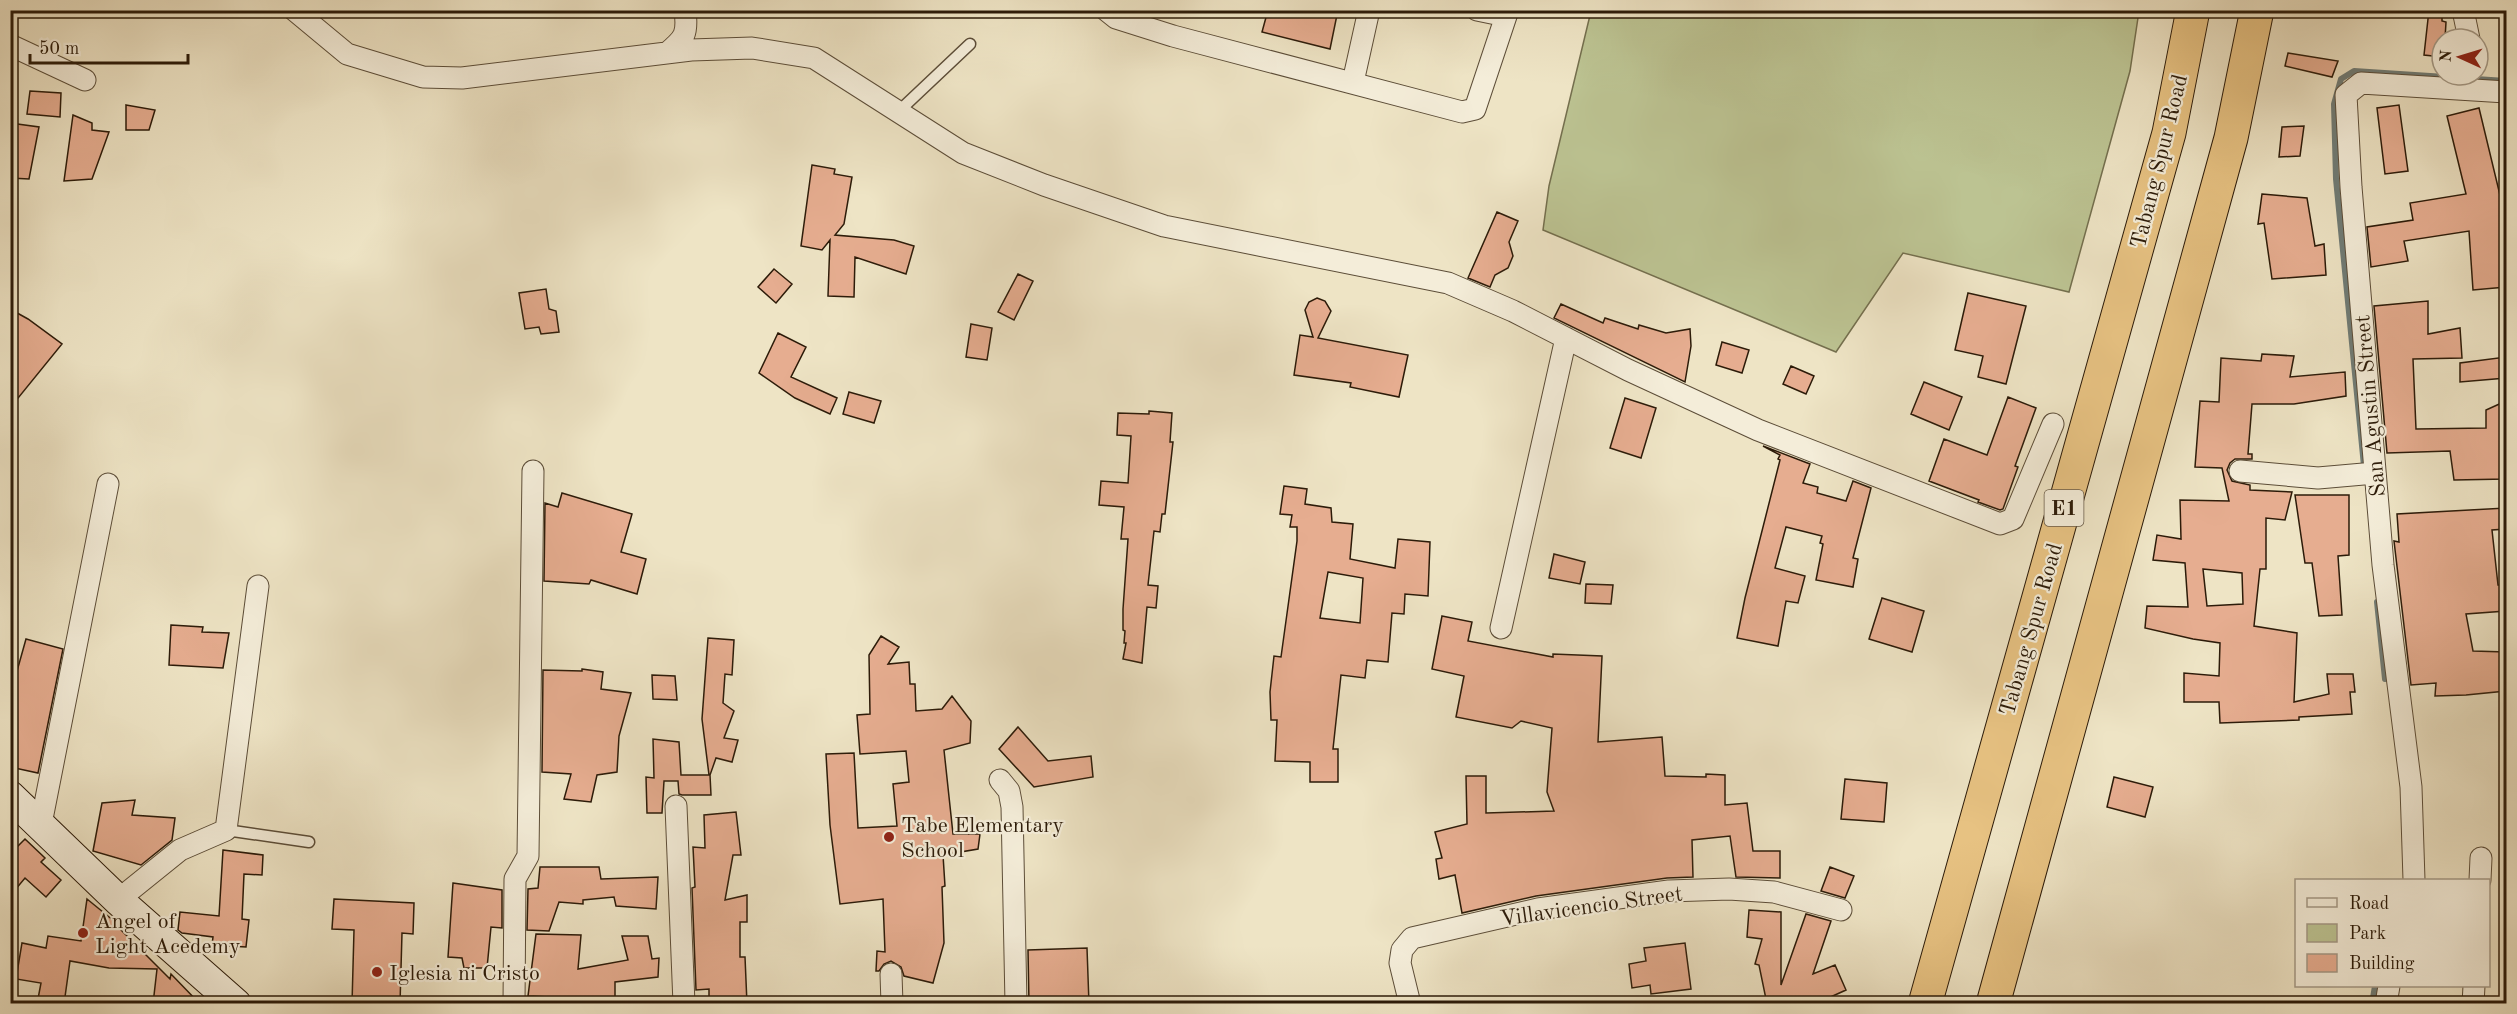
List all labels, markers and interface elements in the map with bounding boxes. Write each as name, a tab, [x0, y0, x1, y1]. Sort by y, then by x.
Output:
scale bar	[30, 27, 188, 65]
north arrow	[2430, 27, 2490, 87]
text: 50 m	[39, 40, 79, 58]
text: N	[2439, 49, 2455, 63]
street label: Tabang Spur Road	[2128, 72, 2192, 251]
street label: San Agustin Street	[2352, 314, 2390, 498]
road number: E1	[2044, 490, 2084, 526]
street label: Tabang Spur Road	[1997, 541, 2067, 718]
place label: Tabe Elementary School	[901, 815, 1064, 862]
marker: Tabe Elementary School	[882, 830, 896, 844]
legend	[2295, 879, 2490, 987]
street label: Villavicencio Street	[1499, 883, 1684, 931]
text: Road	[2349, 895, 2389, 913]
place label: Angel of Light Acedemy	[95, 911, 241, 958]
text: Park	[2349, 925, 2386, 943]
marker: Angel of Light Acedemy	[76, 926, 90, 940]
text: Building	[2349, 955, 2415, 973]
place label: Iglesia ni Cristo	[389, 963, 540, 985]
marker: Iglesia ni Cristo	[370, 965, 384, 979]

